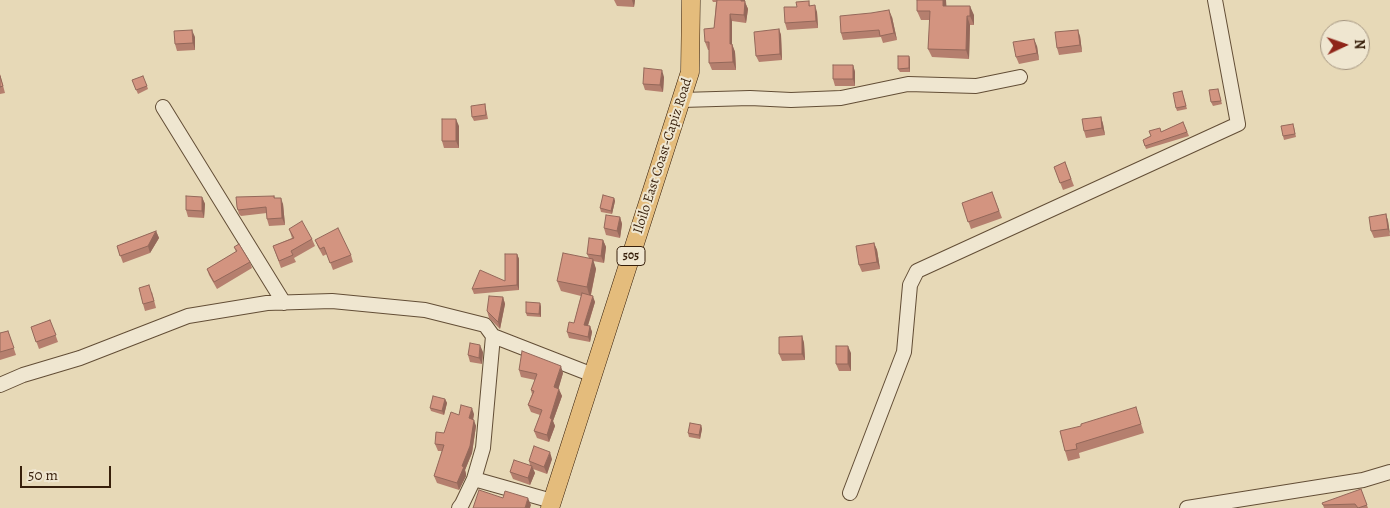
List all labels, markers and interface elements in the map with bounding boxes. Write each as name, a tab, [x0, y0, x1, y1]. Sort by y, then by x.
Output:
north arrow	[1320, 20, 1370, 70]
text: N	[1350, 39, 1369, 50]
street label: Iloilo East Coast-Capiz Road	[630, 76, 696, 236]
road number: 505	[617, 247, 645, 266]
scale bar	[22, 456, 114, 488]
text: 50 m	[28, 465, 58, 485]

